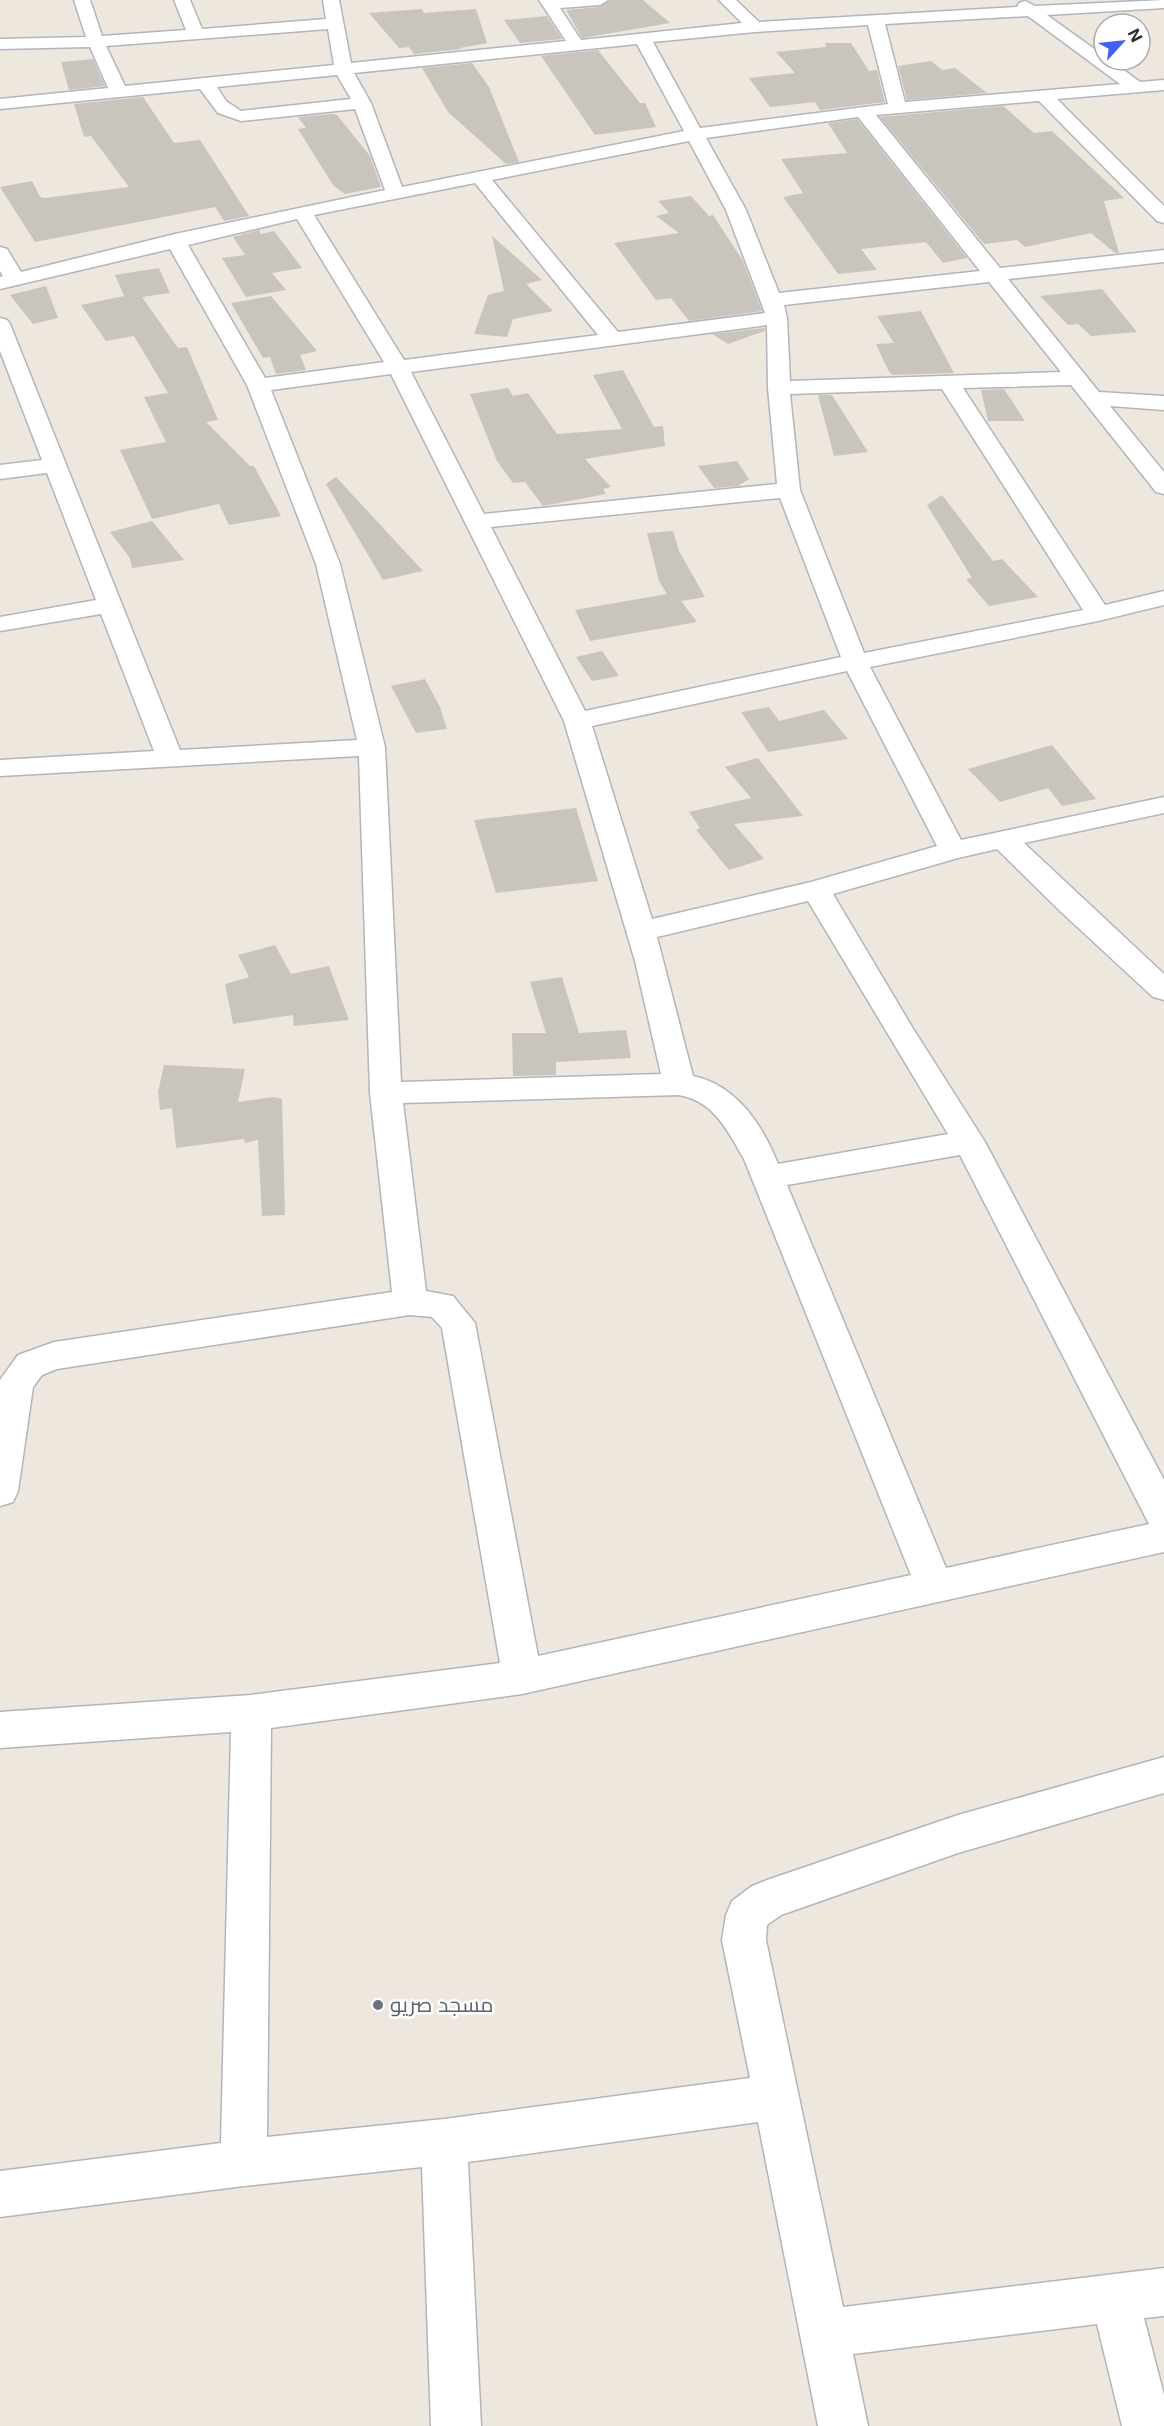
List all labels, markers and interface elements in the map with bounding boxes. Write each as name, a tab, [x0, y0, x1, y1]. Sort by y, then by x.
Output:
north arrow	[1092, 12, 1152, 72]
text: N	[1124, 25, 1147, 45]
place label: مسجد صريو	[390, 1992, 494, 2017]
marker: مسجد صريو	[371, 1998, 385, 2012]

